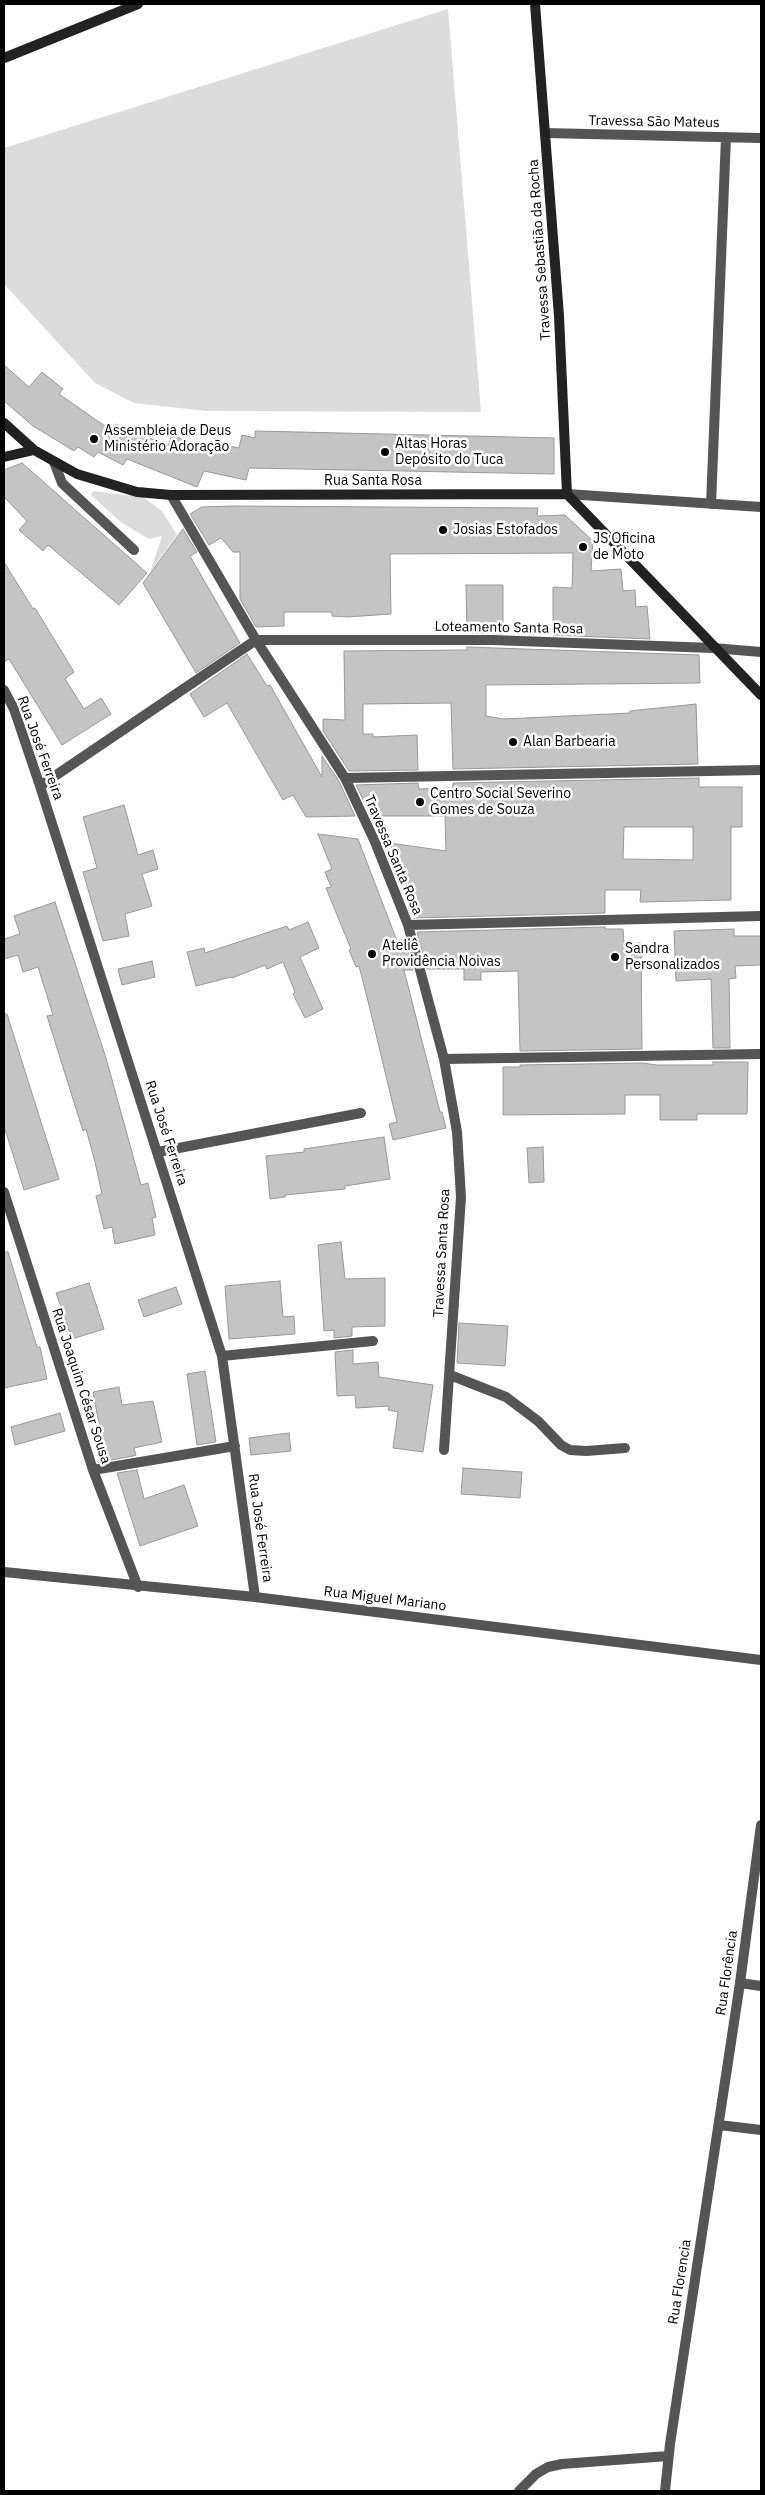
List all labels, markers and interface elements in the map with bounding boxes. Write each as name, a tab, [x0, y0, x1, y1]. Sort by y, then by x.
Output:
street label: Travessa São Mateus	[588, 112, 720, 132]
street label: Travessa Sebastião da Rocha	[525, 159, 555, 341]
place label: Assembleia de Deus Ministério Adoração	[104, 423, 231, 456]
marker: Assembleia de Deus Ministério Adoração	[88, 433, 100, 445]
place label: Altas Horas Depósito do Tuca	[395, 436, 503, 468]
marker: Altas Horas Depósito do Tuca	[379, 446, 391, 458]
street label: Rua Santa Rosa	[324, 473, 422, 489]
place label: Josias Estofados	[453, 522, 558, 538]
marker: Josias Estofados	[437, 524, 449, 536]
place label: JS Oficina de Moto	[593, 531, 655, 564]
marker: JS Oficina de Moto	[577, 541, 589, 553]
street label: Loteamento Santa Rosa	[434, 618, 584, 638]
street label: Rua José Ferreira	[13, 694, 67, 802]
place label: Alan Barbearia	[523, 734, 616, 750]
marker: Alan Barbearia	[507, 736, 519, 748]
place label: Centro Social Severino Gomes de Souza	[430, 786, 571, 819]
street label: Travessa Santa Rosa	[360, 792, 426, 918]
marker: Centro Social Severino Gomes de Souza	[414, 796, 426, 808]
place label: Ateliê Providência Noivas	[382, 938, 501, 970]
place label: Sandra Personalizados	[625, 941, 720, 974]
marker: Ateliê Providência Noivas	[366, 948, 378, 960]
marker: Sandra Personalizados	[609, 951, 621, 963]
street label: Rua José Ferreira	[141, 1078, 191, 1188]
street label: Travessa Santa Rosa	[430, 1188, 454, 1318]
street label: Rua Joaquim César Sousa	[48, 1306, 114, 1466]
street label: Rua José Ferreira	[244, 1473, 276, 1583]
street label: Rua Miguel Mariano	[323, 1583, 447, 1615]
street label: Rua Florência	[713, 1929, 741, 2017]
street label: Rua Florencia	[665, 2238, 695, 2326]

